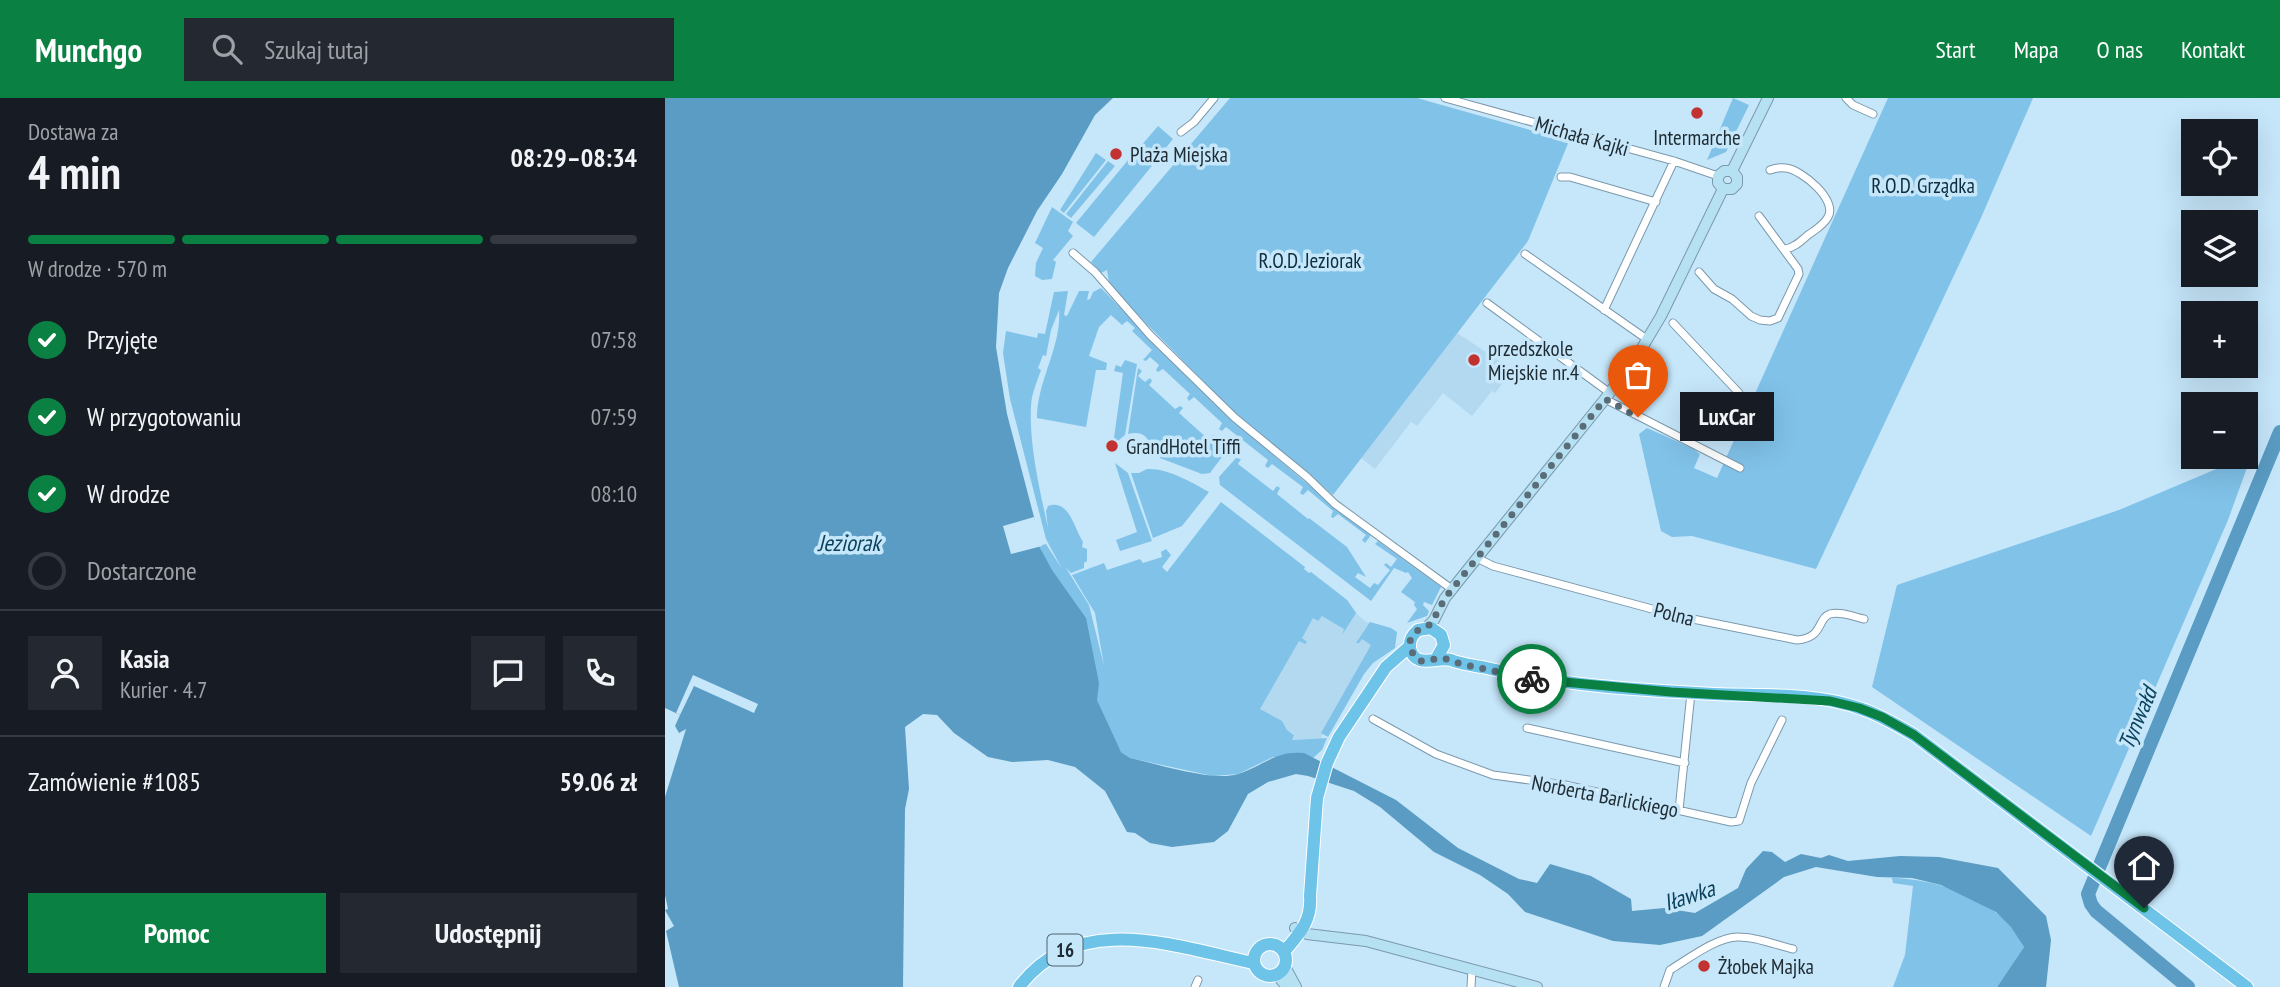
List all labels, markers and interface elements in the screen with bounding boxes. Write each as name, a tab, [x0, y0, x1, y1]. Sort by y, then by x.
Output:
search box	[184, 18, 674, 81]
text: Munchgo	[35, 28, 142, 71]
icon: search	[208, 30, 246, 68]
text: Szukaj tutaj	[264, 33, 369, 66]
text: Start	[1935, 34, 1976, 65]
text: Mapa	[2014, 34, 2059, 65]
text: O nas	[2097, 34, 2143, 65]
text: Kontakt	[2181, 34, 2245, 65]
marker: Intermarche	[1689, 105, 1705, 121]
street label: Michała Kajki	[1532, 110, 1632, 162]
text: Dostawa za	[28, 117, 118, 146]
map controls	[2181, 119, 2258, 469]
button: locate	[2181, 119, 2258, 196]
place label: Intermarche	[1653, 124, 1741, 151]
text: 08:29–08:34	[510, 141, 637, 174]
place label: Plaża Miejska	[1130, 141, 1228, 168]
text: 4 min	[28, 142, 121, 202]
marker: Plaża Miejska	[1108, 146, 1124, 162]
park label: R.O.D. Grządka	[1871, 172, 1975, 199]
button: layers	[2181, 210, 2258, 287]
park label: R.O.D. Jeziorak	[1259, 247, 1361, 274]
text: W drodze · 570 m	[28, 254, 167, 283]
button: +	[2181, 301, 2258, 378]
icon: check	[28, 321, 66, 359]
text: Przyjęte	[87, 323, 158, 356]
text: 07:58	[591, 325, 637, 354]
place label: przedszkole Miejskie nr.4	[1488, 335, 1580, 386]
pin	[1608, 345, 1668, 417]
marker: przedszkole Miejskie nr.4	[1466, 352, 1482, 368]
icon: bag	[1619, 356, 1657, 394]
callout: LuxCar	[1680, 392, 1775, 442]
button: −	[2181, 392, 2258, 469]
icon: check	[28, 398, 66, 436]
text: W przygotowaniu	[87, 400, 241, 433]
text: 07:59	[591, 402, 637, 431]
text: LuxCar	[1699, 402, 1755, 431]
place label: GrandHotel Tiffi	[1126, 433, 1241, 460]
marker: GrandHotel Tiffi	[1104, 438, 1120, 454]
icon: check	[28, 475, 66, 513]
text: W drodze	[87, 477, 170, 510]
text: 08:10	[591, 479, 637, 508]
water label: Jeziorak	[817, 528, 883, 557]
text: Dostarczone	[87, 554, 197, 587]
street label: Polna	[1651, 596, 1697, 632]
button: person	[28, 636, 102, 710]
button: chat	[471, 636, 545, 710]
button: phone	[563, 636, 637, 710]
text: Kasia	[120, 642, 170, 675]
courier	[1497, 644, 1567, 714]
icon: bike	[1513, 660, 1551, 698]
text: Kurier · 4.7	[120, 675, 207, 704]
water label: Tynwałd	[2111, 680, 2164, 753]
text: Zamówienie #1085	[28, 765, 201, 798]
text: 59.06 zł	[560, 765, 637, 798]
street label: Norberta Barlickiego	[1529, 769, 1681, 823]
pin	[2114, 836, 2174, 908]
icon: home	[2125, 847, 2163, 885]
water label: Iławka	[1660, 873, 1720, 917]
button: Pomoc	[28, 893, 326, 973]
button: Udostępnij	[340, 893, 637, 973]
road number: 16	[1047, 934, 1083, 965]
place label: Żłobek Majka	[1718, 953, 1814, 980]
marker: Żłobek Majka	[1696, 958, 1712, 974]

